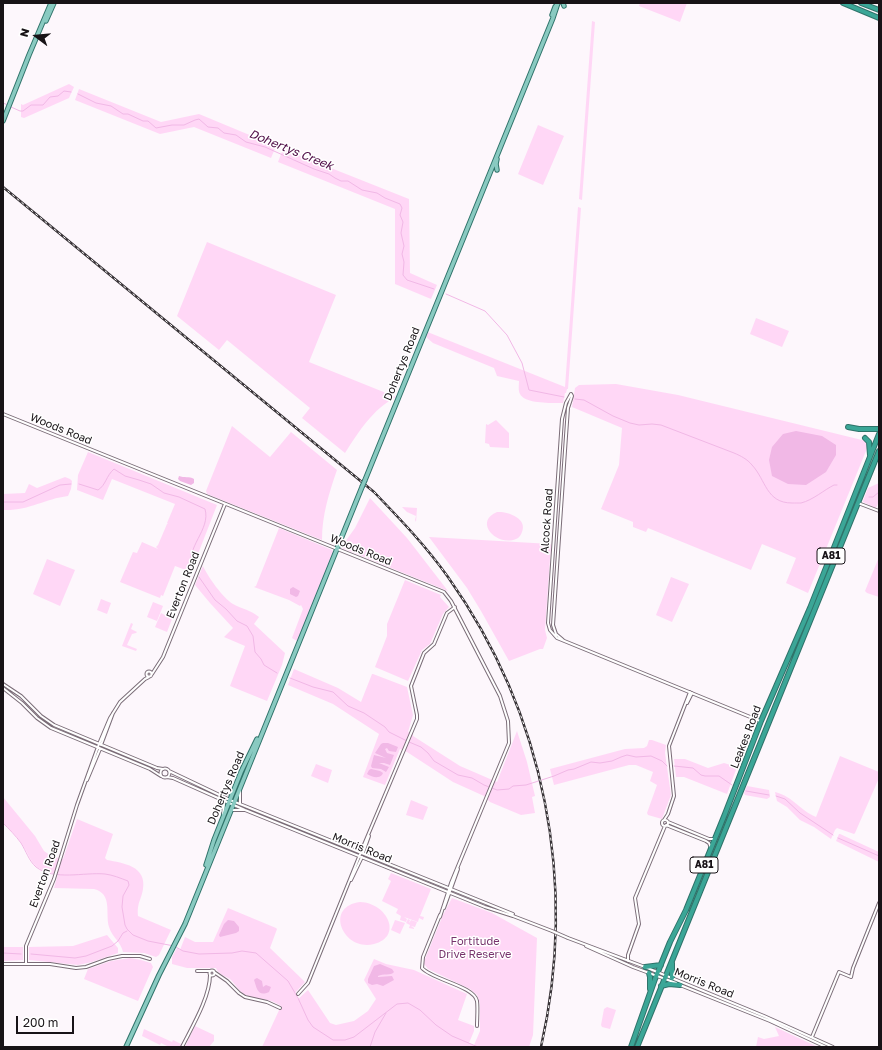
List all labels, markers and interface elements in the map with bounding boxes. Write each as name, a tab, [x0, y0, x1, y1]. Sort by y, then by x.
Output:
north arrow	[16, 16, 56, 56]
text: N	[17, 27, 31, 38]
water label: Dohertys Creek	[247, 127, 335, 173]
street label: Dohertys Road	[381, 325, 423, 403]
street label: Woods Road	[28, 411, 94, 447]
street label: Alcock Road	[538, 488, 556, 554]
street label: Woods Road	[328, 532, 394, 568]
road number: A81	[817, 548, 845, 564]
street label: Everton Road	[164, 550, 202, 620]
street label: Leakes Road	[728, 704, 764, 770]
street label: Dohertys Road	[205, 749, 247, 827]
street label: Morris Road	[330, 830, 394, 866]
street label: Everton Road	[27, 838, 63, 910]
road number: A81	[690, 857, 718, 873]
park label: Fortitude Drive Reserve	[439, 935, 511, 961]
street label: Morris Road	[672, 965, 736, 1001]
scale bar	[18, 1008, 76, 1034]
text: 200 m	[23, 1015, 58, 1030]

